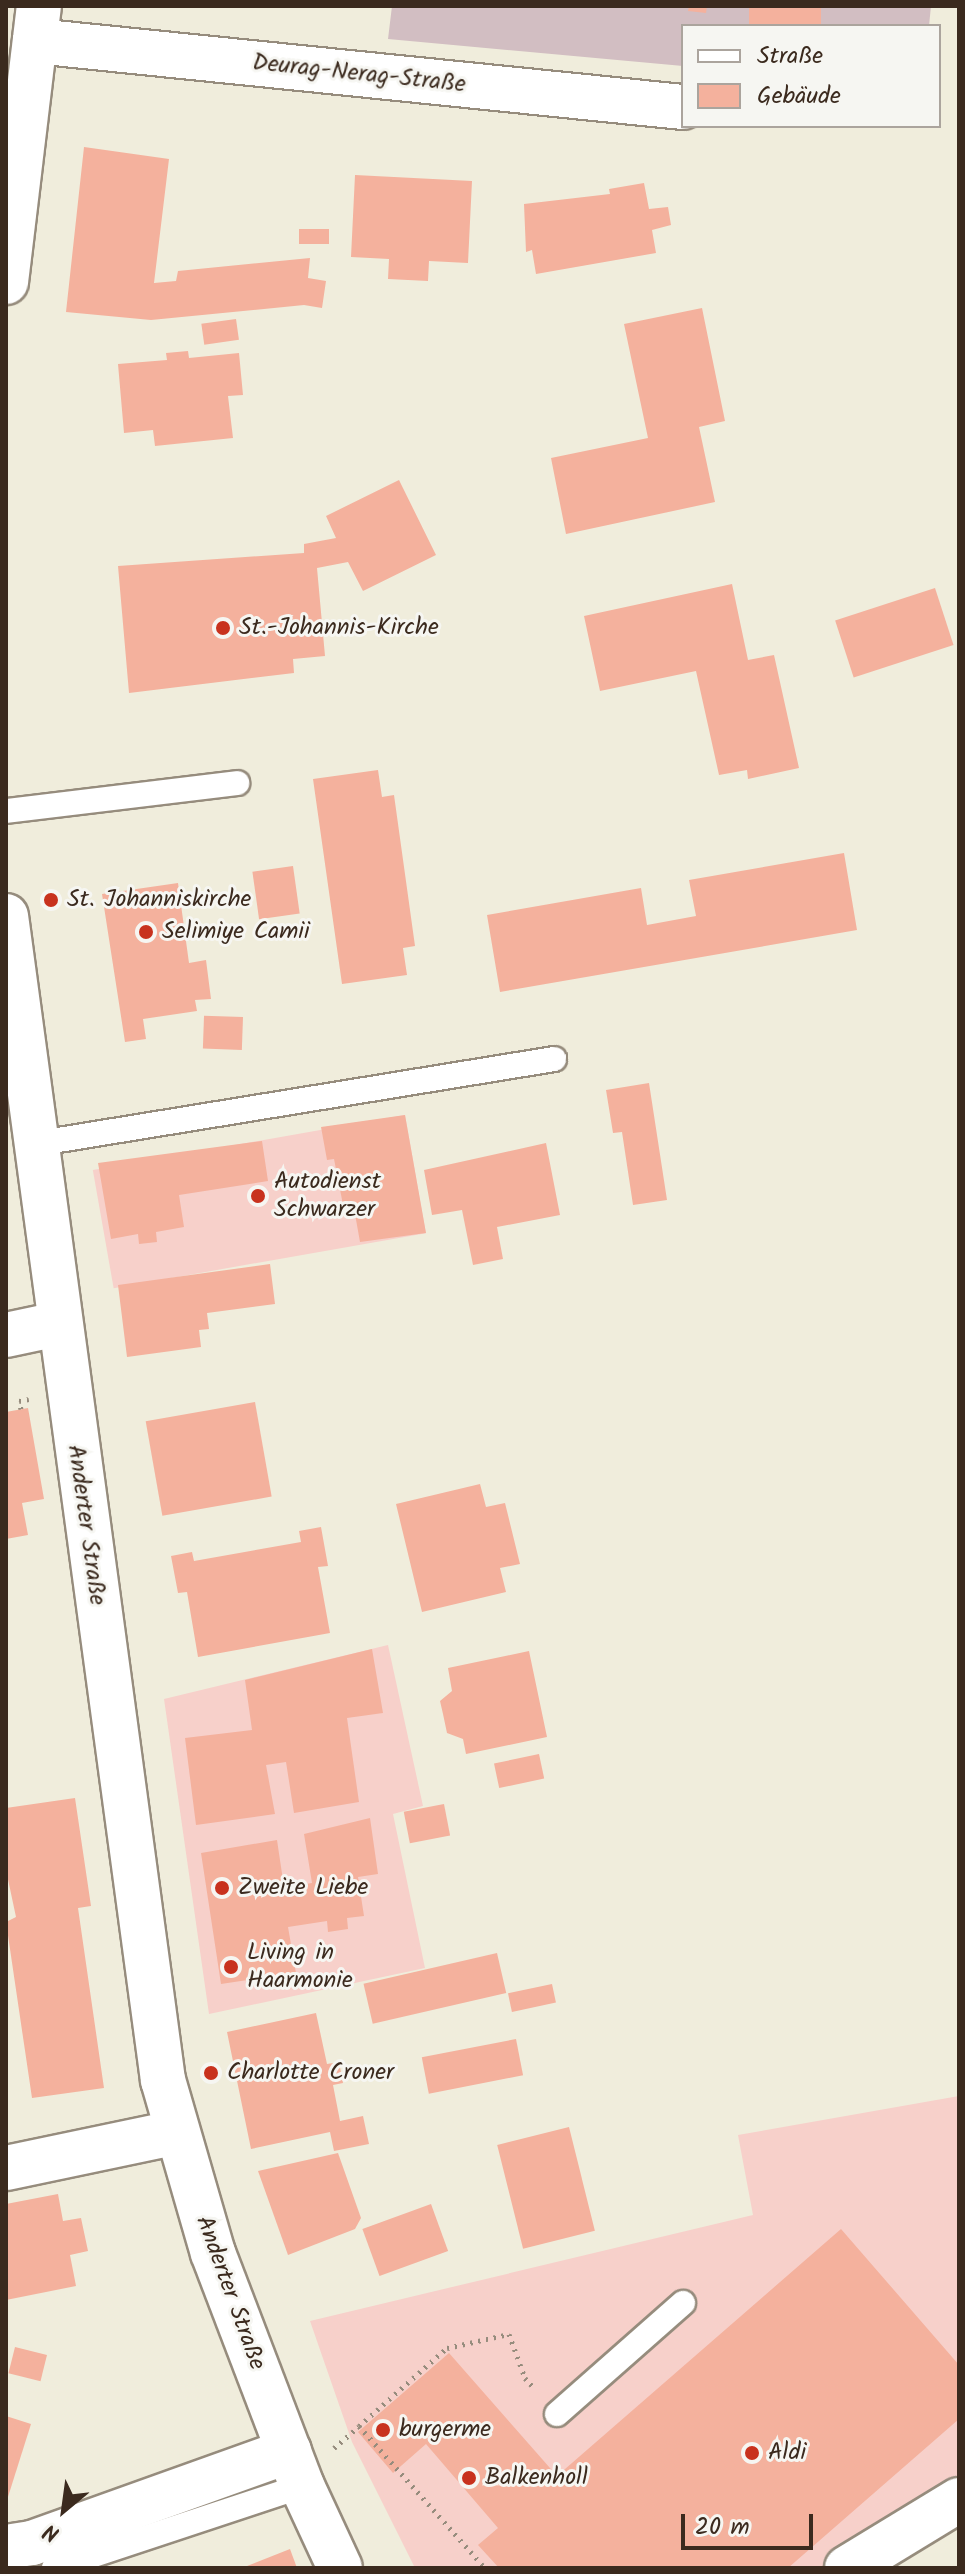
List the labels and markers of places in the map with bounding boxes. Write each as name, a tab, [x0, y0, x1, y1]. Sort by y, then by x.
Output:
place label: St.-Johannis-Kirche	[239, 614, 439, 642]
marker: St.-Johannis-Kirche	[214, 619, 232, 637]
place label: St. Johanniskirche	[67, 886, 251, 914]
marker: St. Johanniskirche	[42, 891, 60, 909]
place label: Selimiye Camii	[162, 918, 310, 946]
marker: Selimiye Camii	[137, 923, 155, 941]
place label: Autodienst Schwarzer	[274, 1168, 381, 1224]
marker: Autodienst Schwarzer	[249, 1187, 267, 1205]
place label: Zweite Liebe	[238, 1874, 368, 1902]
marker: Zweite Liebe	[213, 1879, 231, 1897]
place label: Living in Haarmonie	[247, 1939, 353, 1995]
marker: Living in Haarmonie	[222, 1958, 240, 1976]
place label: Charlotte Croner	[227, 2059, 394, 2087]
marker: Charlotte Croner	[202, 2064, 220, 2082]
place label: burgerme	[399, 2416, 491, 2444]
marker: burgerme	[374, 2421, 392, 2439]
place label: Aldi	[768, 2439, 806, 2467]
marker: Aldi	[743, 2444, 761, 2462]
place label: Balkenholl	[485, 2464, 588, 2492]
marker: Balkenholl	[460, 2469, 478, 2487]

